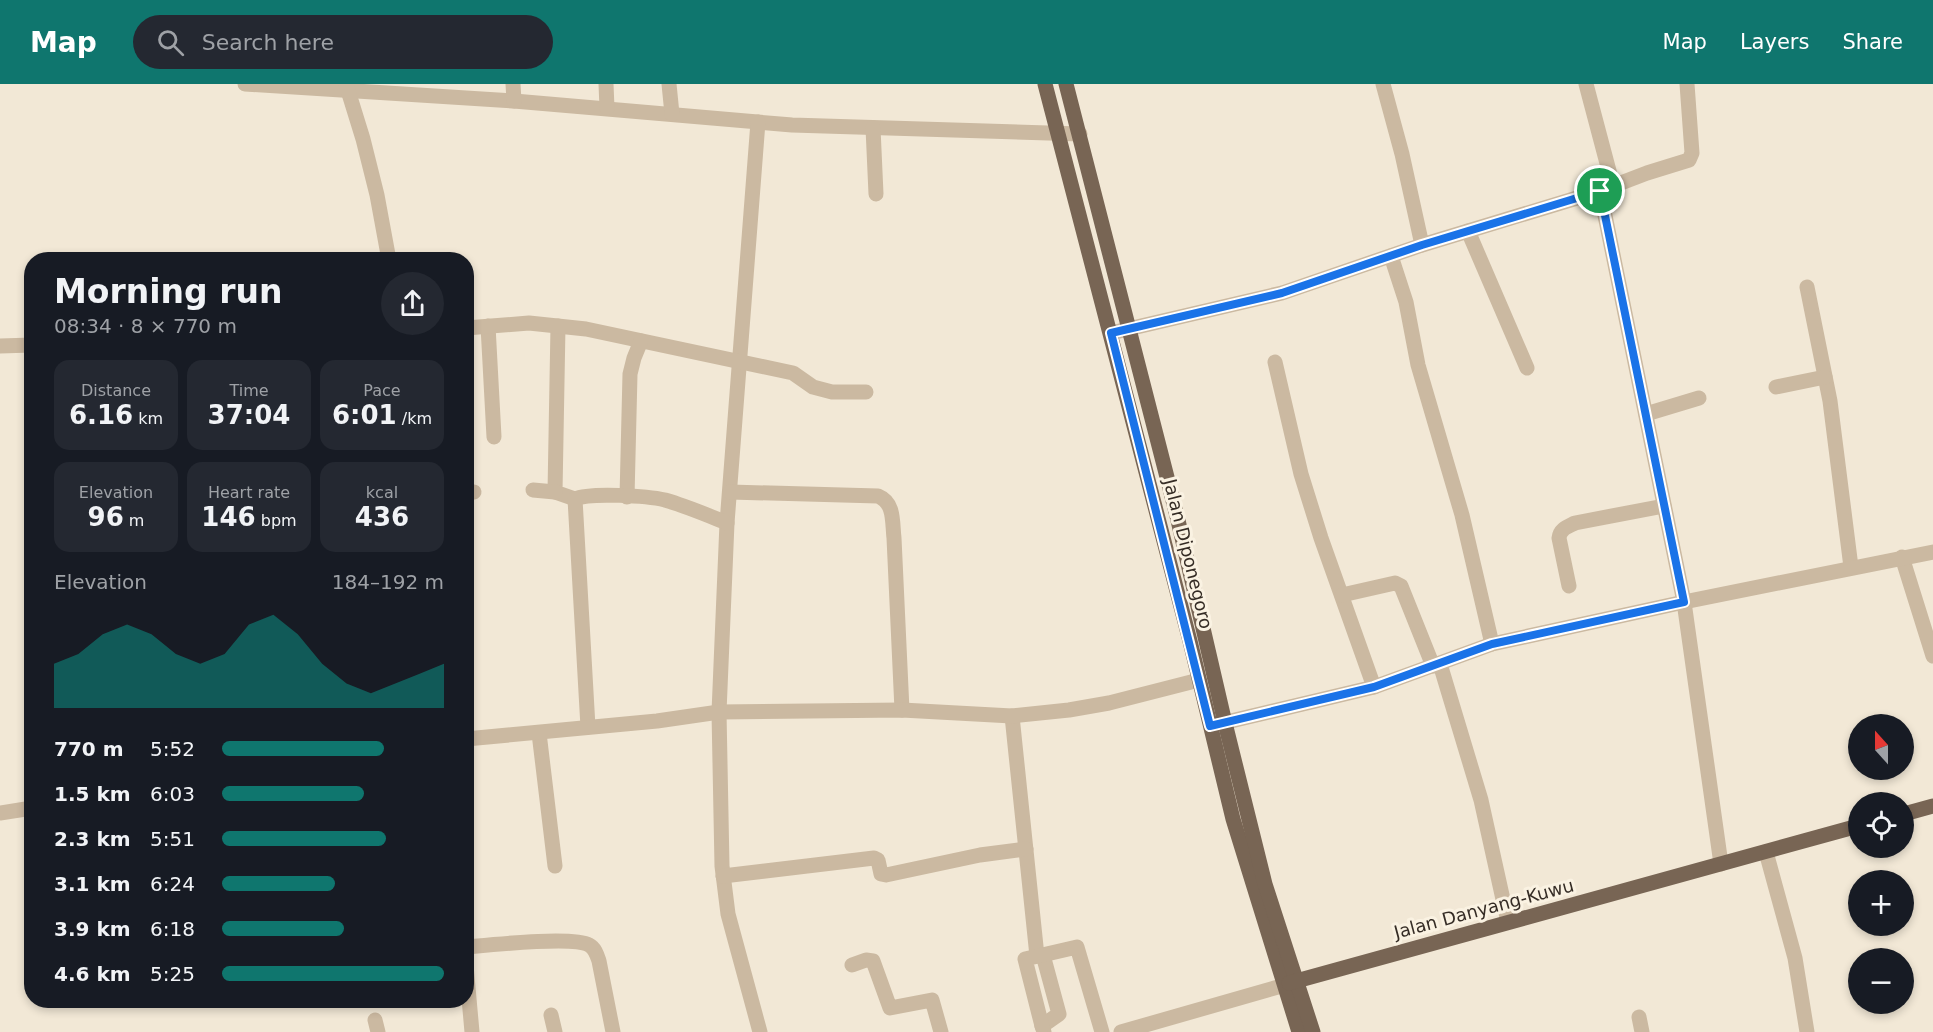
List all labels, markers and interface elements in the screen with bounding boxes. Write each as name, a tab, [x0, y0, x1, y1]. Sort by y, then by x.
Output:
search box	[133, 15, 553, 69]
text: Map	[30, 26, 97, 59]
icon: search	[154, 26, 187, 59]
text: Search here	[202, 30, 334, 55]
text: Map	[1663, 30, 1707, 54]
text: Layers	[1740, 30, 1809, 54]
text: Share	[1842, 30, 1903, 54]
pin	[1574, 165, 1625, 216]
icon: arrive	[1583, 174, 1616, 207]
text: Morning run	[54, 272, 282, 311]
button: share	[381, 272, 444, 335]
text: 08:34 · 8 × 770 m	[54, 314, 237, 338]
text: Distance	[81, 381, 151, 400]
text: Time	[229, 381, 269, 400]
text: Pace	[363, 381, 401, 400]
text: 6.16	[69, 400, 133, 430]
text: 37:04	[208, 400, 290, 430]
text: 6:01	[332, 400, 397, 430]
text: km	[133, 409, 163, 428]
text: /km	[397, 409, 432, 428]
street label: Jalan Diponegoro	[1159, 476, 1217, 631]
text: Elevation	[79, 483, 153, 502]
text: Heart rate	[208, 483, 290, 502]
text: kcal	[366, 483, 398, 502]
text: 96	[88, 502, 124, 532]
text: 146	[201, 502, 256, 532]
text: 436	[355, 502, 409, 532]
text: m	[124, 511, 144, 530]
text: bpm	[256, 511, 297, 530]
text: Elevation	[54, 570, 147, 594]
text: 184–192 m	[332, 570, 444, 594]
north arrow	[1848, 714, 1914, 780]
map controls	[1848, 714, 1914, 1014]
text: 770 m	[54, 737, 124, 761]
text: 5:52	[150, 737, 195, 761]
text: 1.5 km	[54, 782, 131, 806]
text: 6:03	[150, 782, 195, 806]
button: locate	[1848, 792, 1914, 858]
text: 2.3 km	[54, 827, 131, 851]
text: 5:51	[150, 827, 195, 851]
button: +	[1848, 870, 1914, 936]
text: 3.1 km	[54, 872, 131, 896]
text: 6:24	[150, 872, 195, 896]
street label: Jalan Danyang-Kuwu	[1391, 874, 1576, 943]
text: 3.9 km	[54, 917, 131, 941]
text: 6:18	[150, 917, 195, 941]
button: −	[1848, 948, 1914, 1014]
text: 4.6 km	[54, 962, 131, 986]
text: 5:25	[150, 962, 195, 986]

